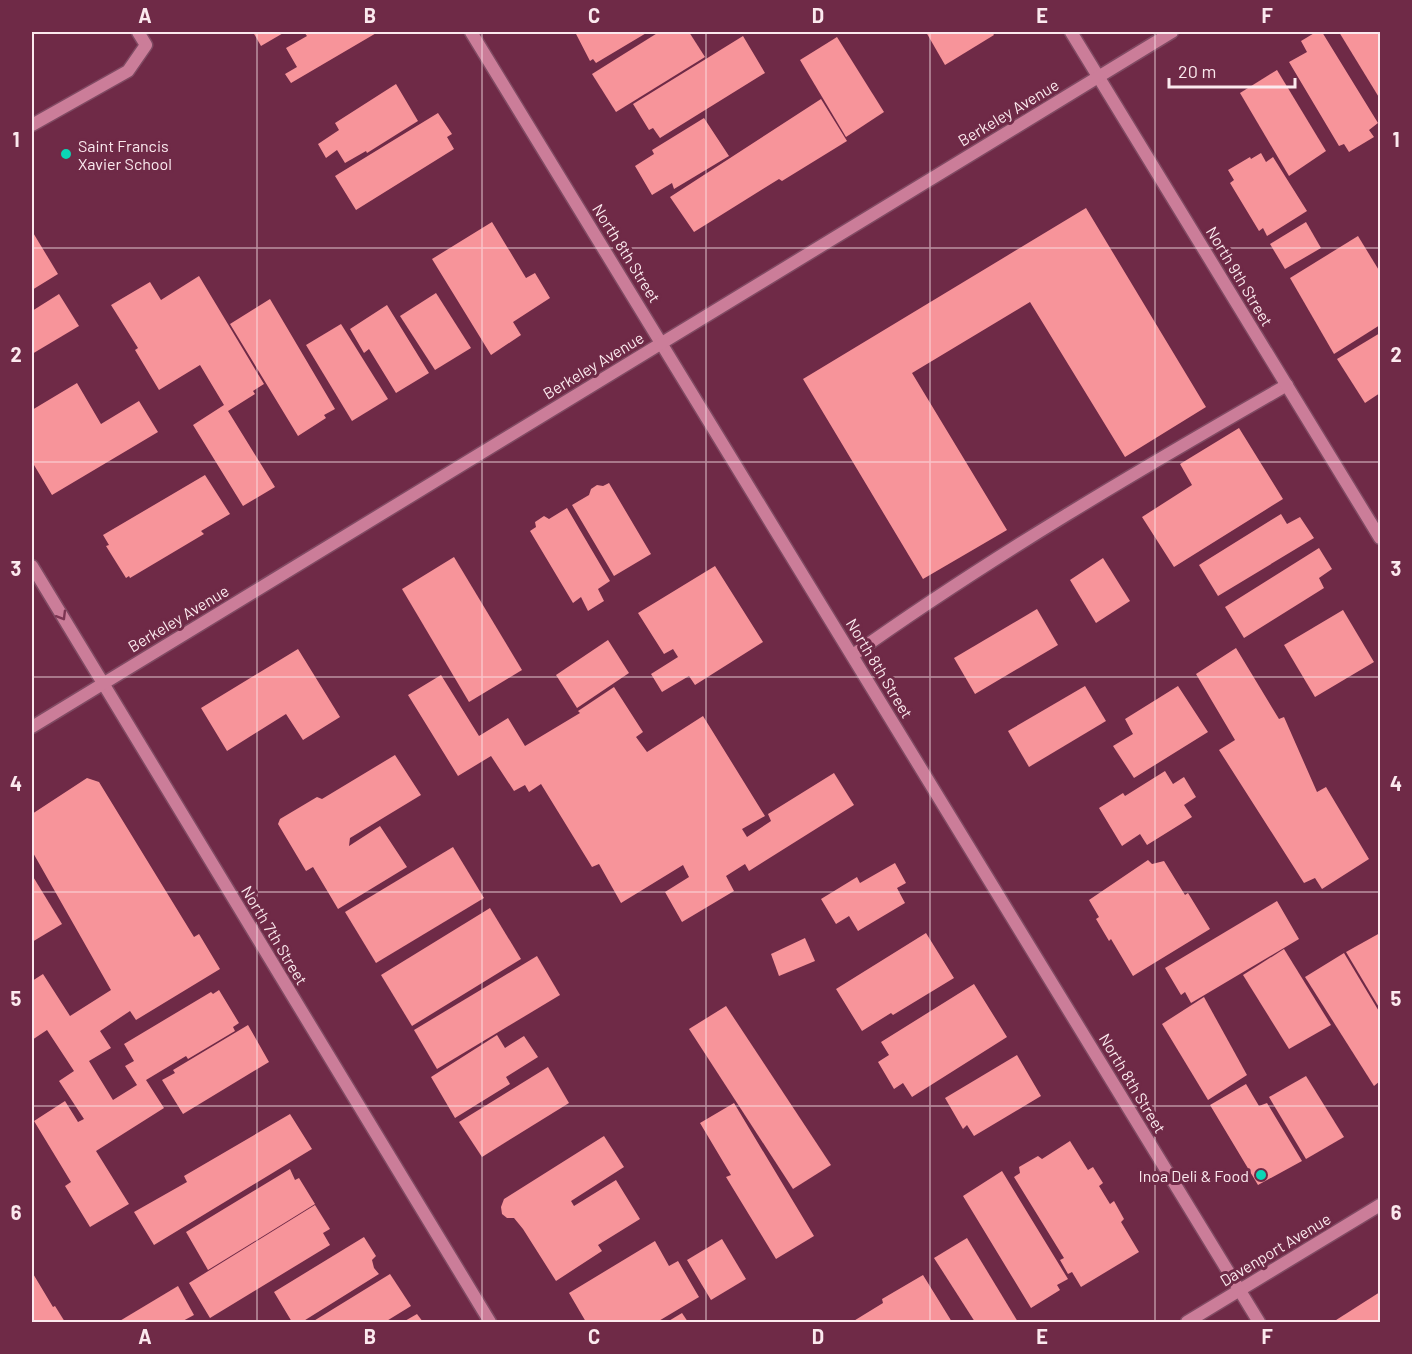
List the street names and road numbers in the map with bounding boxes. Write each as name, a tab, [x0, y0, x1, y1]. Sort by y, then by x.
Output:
street label: Berkeley Avenue	[954, 74, 1062, 150]
street label: North 8th Street	[589, 200, 665, 306]
street label: North 9th Street	[1203, 223, 1277, 329]
street label: Berkeley Avenue	[539, 327, 647, 403]
street label: Berkeley Avenue	[124, 580, 232, 656]
street label: North 8th Street	[843, 615, 917, 721]
street label: North 7th Street	[238, 882, 312, 988]
street label: North 8th Street	[1096, 1030, 1170, 1136]
street label: Davenport Avenue	[1216, 1208, 1334, 1290]

